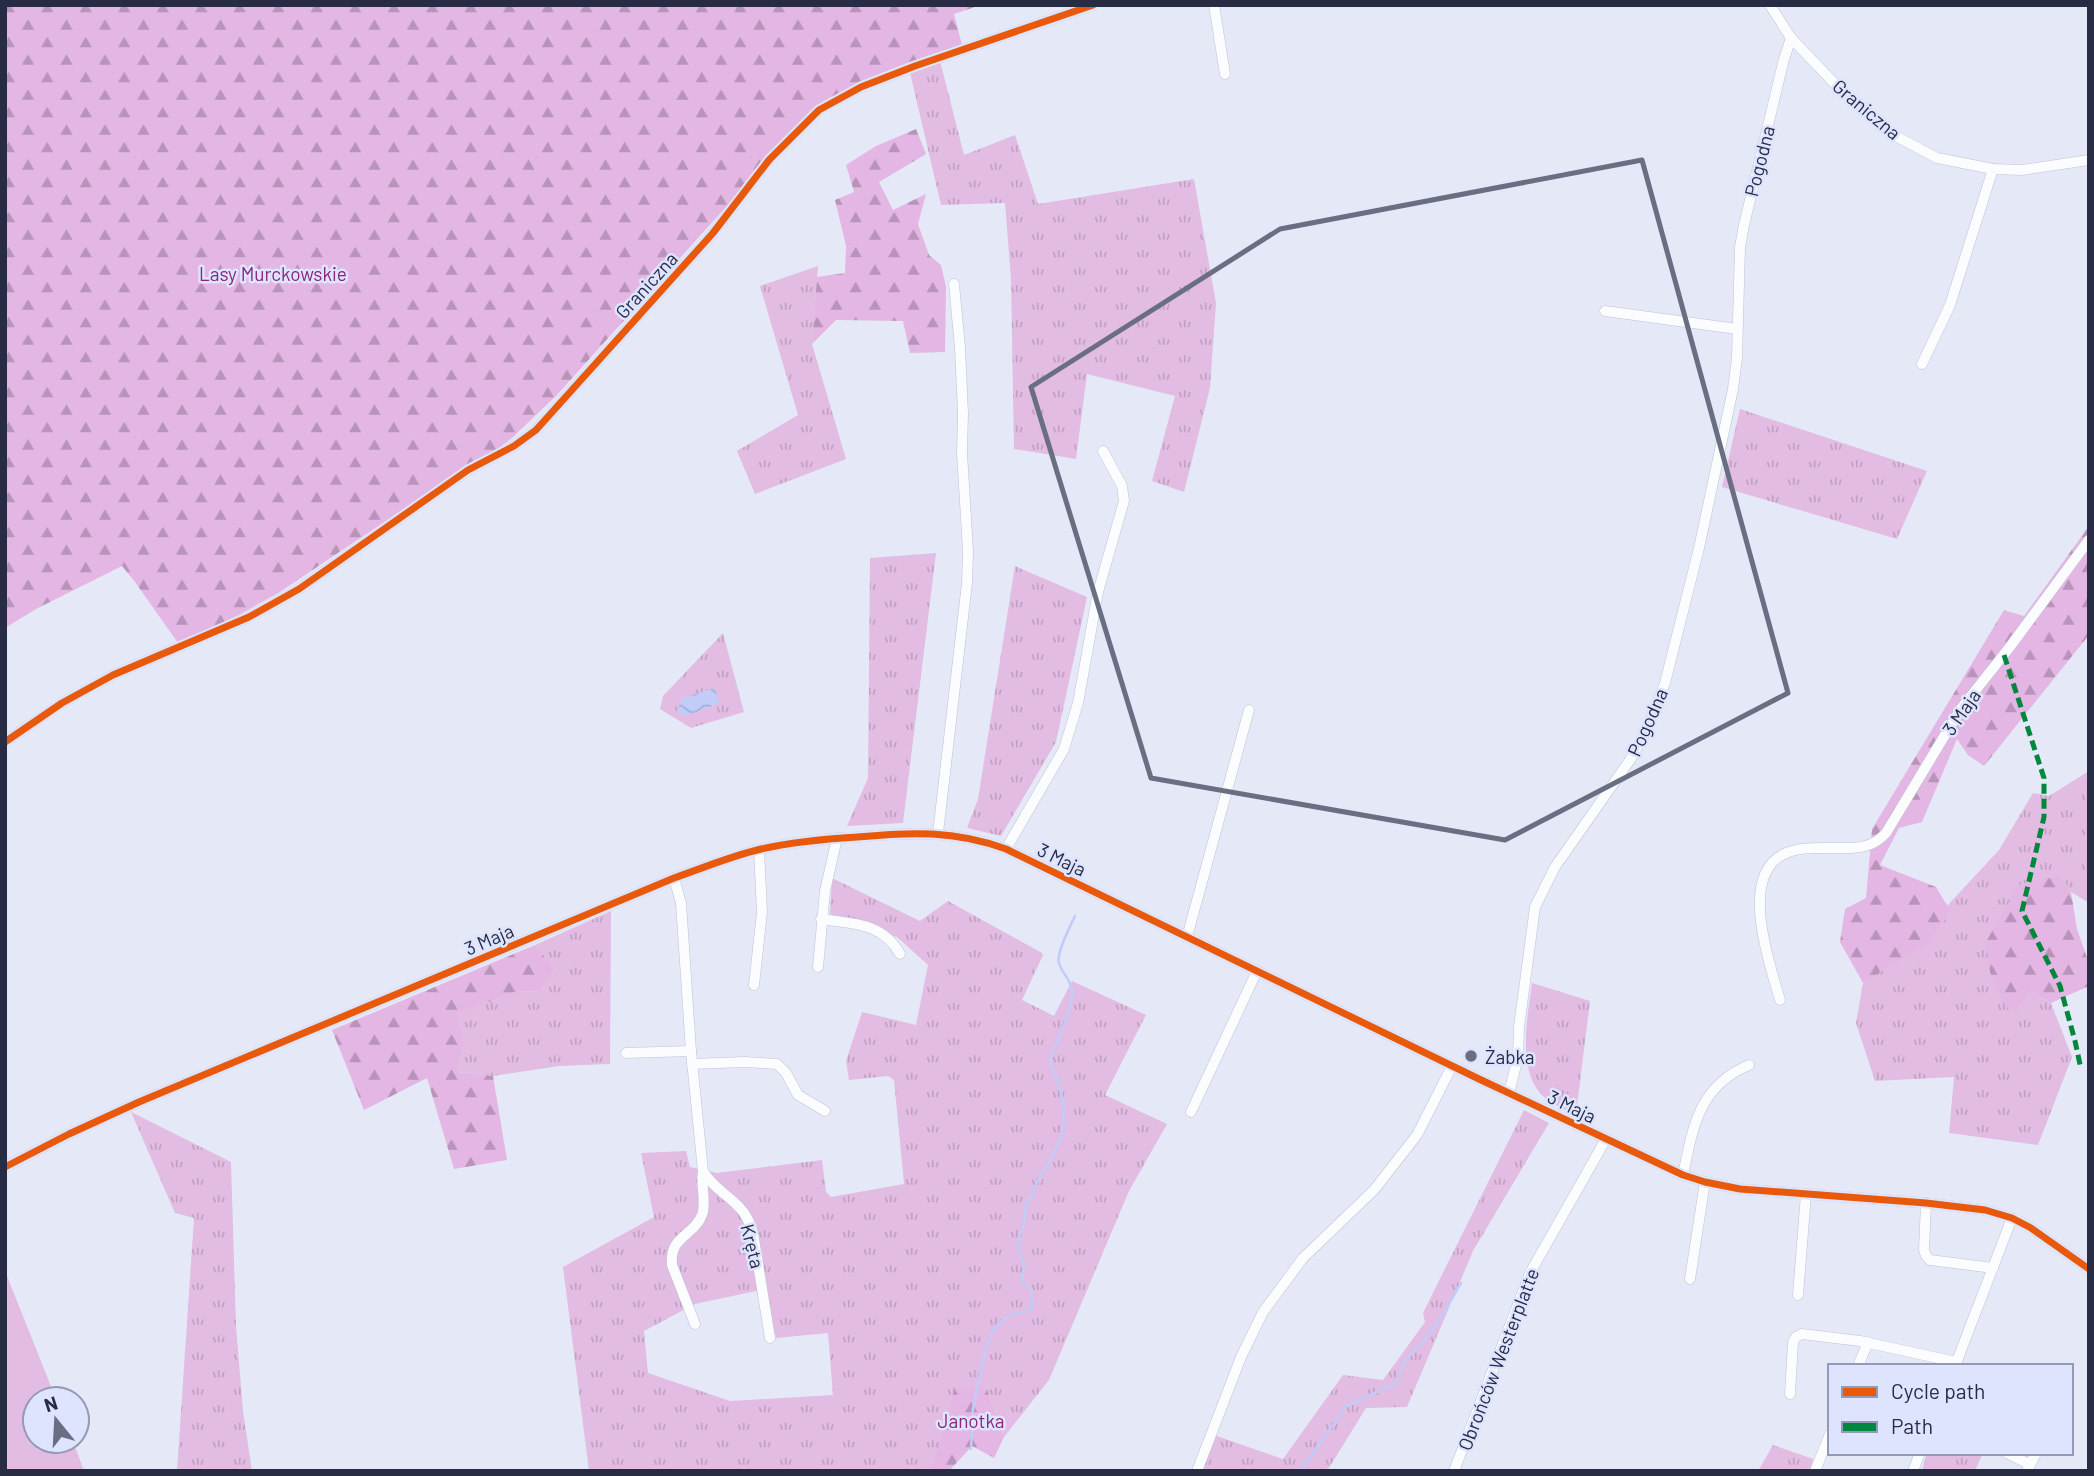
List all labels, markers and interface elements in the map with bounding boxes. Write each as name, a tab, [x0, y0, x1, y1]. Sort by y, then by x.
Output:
street label: Graniczna	[1828, 74, 1906, 144]
street label: Pogodna	[1739, 123, 1779, 199]
street label: Graniczna	[610, 247, 682, 323]
park label: Lasy Murckowskie	[199, 262, 347, 285]
street label: Pogodna	[1622, 684, 1672, 760]
street label: 3 Maja	[1937, 684, 1985, 740]
street label: 3 Maja	[1034, 837, 1090, 881]
street label: 3 Maja	[461, 918, 517, 960]
place label: Żabka	[1485, 1045, 1535, 1068]
marker: Żabka	[1463, 1048, 1479, 1064]
street label: 3 Maja	[1544, 1084, 1600, 1128]
street label: Kręta	[736, 1221, 770, 1271]
street label: Obrońców Westerplatte	[1453, 1265, 1543, 1453]
legend	[1828, 1364, 2073, 1455]
text: Cycle path	[1891, 1378, 1985, 1403]
north arrow	[21, 1385, 91, 1455]
text: N	[41, 1390, 60, 1416]
park label: Janotka	[938, 1409, 1005, 1432]
text: Path	[1891, 1413, 1933, 1438]

